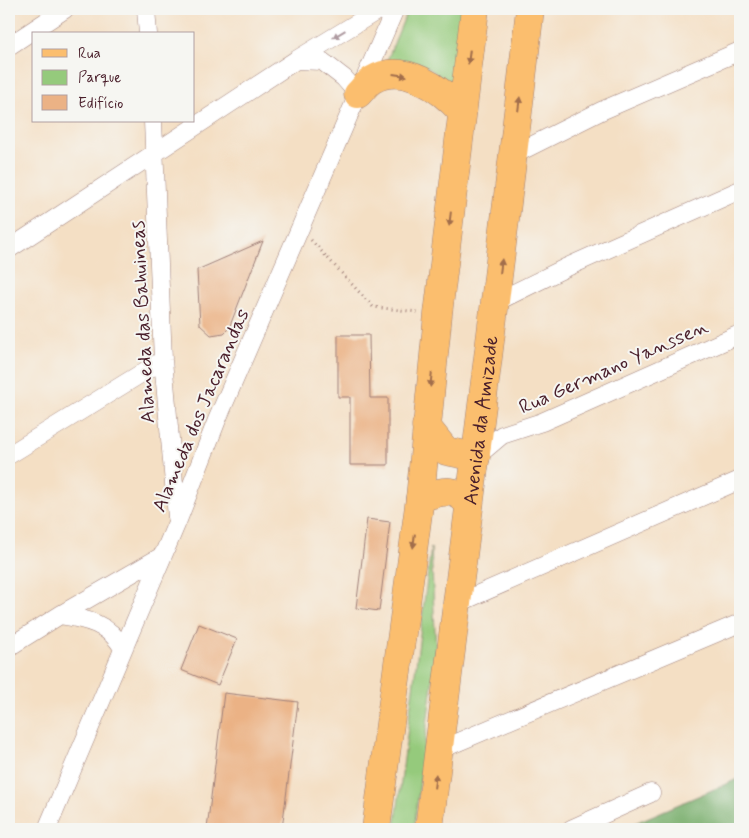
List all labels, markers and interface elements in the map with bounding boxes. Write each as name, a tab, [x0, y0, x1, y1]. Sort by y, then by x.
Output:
one-way arrow	[332, 30, 345, 39]
legend	[32, 32, 195, 122]
text: Rua	[78, 44, 101, 64]
one-way arrow	[465, 49, 473, 65]
text: Parque	[78, 68, 121, 88]
one-way arrow	[392, 71, 408, 79]
text: Edifício	[78, 94, 123, 114]
one-way arrow	[515, 96, 523, 112]
one-way arrow	[446, 211, 454, 227]
street label: Alameda das Bahuineas	[125, 220, 162, 424]
one-way arrow	[497, 257, 505, 273]
street label: Alameda dos Jacarandas	[146, 305, 257, 516]
street label: Rua Germano Yanssen	[515, 313, 713, 421]
street label: Avenida da Amizade	[458, 334, 506, 507]
one-way arrow	[427, 372, 435, 388]
one-way arrow	[410, 534, 418, 550]
one-way arrow	[431, 773, 439, 789]

